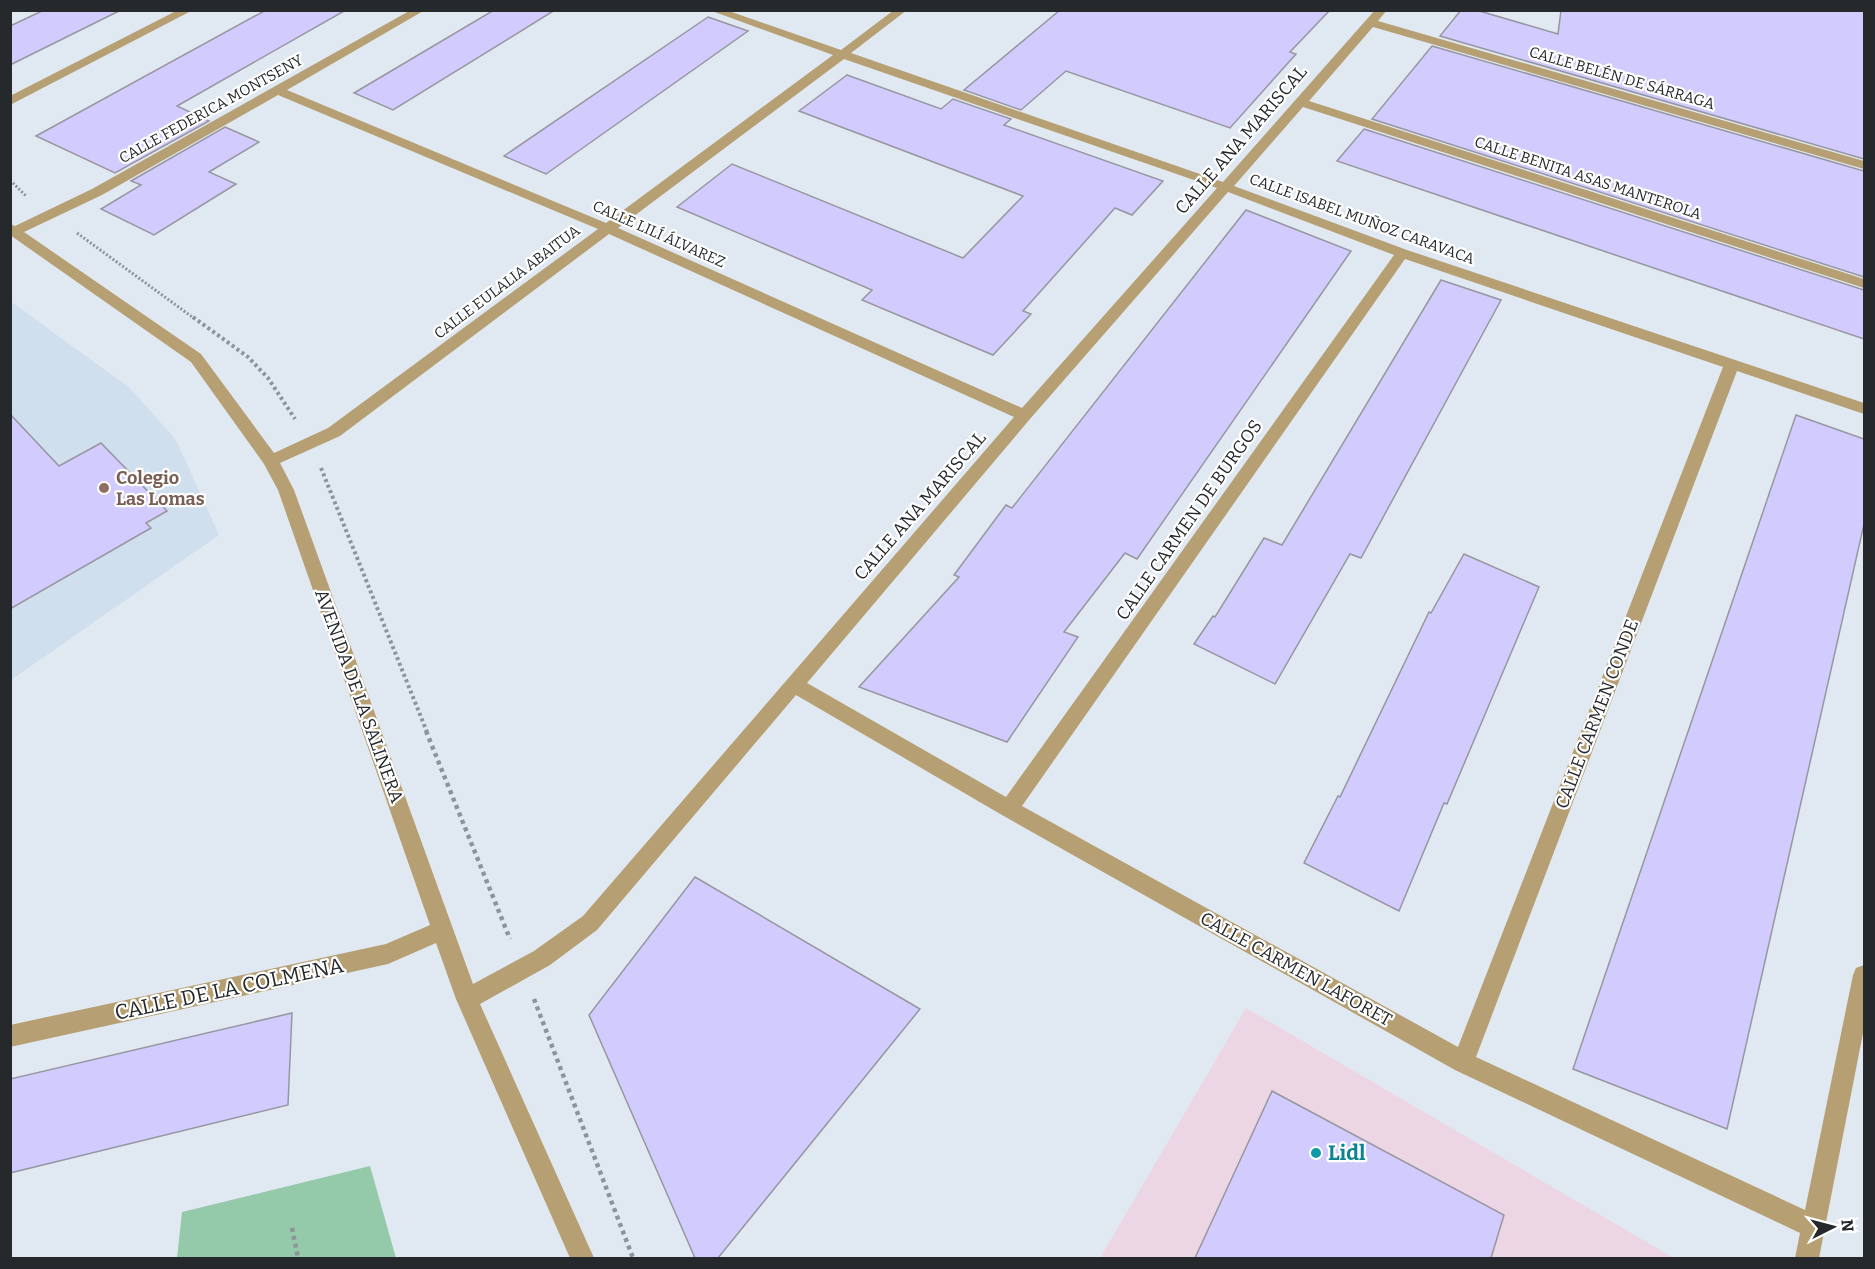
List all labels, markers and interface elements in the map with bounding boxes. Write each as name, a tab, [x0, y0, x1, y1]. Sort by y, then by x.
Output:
street label: CALLE BELÉN DE SÁRRAGA	[1527, 43, 1717, 113]
street label: CALLE FEDERICA MONTSENY	[116, 51, 306, 167]
street label: CALLE ANA MARISCAL	[1170, 61, 1312, 219]
street label: CALLE BENITA ASAS MANTEROLA	[1472, 133, 1704, 223]
street label: CALLE ISABEL MUÑOZ CARAVACA	[1247, 170, 1477, 268]
street label: CALLE LILÍ ÁLVAREZ	[590, 197, 728, 271]
street label: CALLE EULALIA ABAITUA	[431, 221, 584, 343]
street label: CALLE CARMEN DE BURGOS	[1111, 416, 1267, 624]
street label: CALLE ANA MARISCAL	[849, 427, 991, 585]
place label: Colegio Las Lomas	[116, 467, 205, 510]
marker: Colegio Las Lomas	[97, 481, 111, 495]
street label: AVENIDA DE LA SALINERA	[310, 586, 408, 806]
street label: CALLE CARMEN CONDE	[1551, 616, 1643, 812]
street label: CALLE CARMEN LAFORET	[1196, 907, 1396, 1031]
street label: CALLE DE LA COLMENA	[112, 952, 346, 1026]
place label: Lidl	[1328, 1140, 1366, 1166]
marker: Lidl	[1309, 1146, 1323, 1160]
north arrow	[1803, 1197, 1863, 1257]
text: N	[1837, 1218, 1858, 1233]

